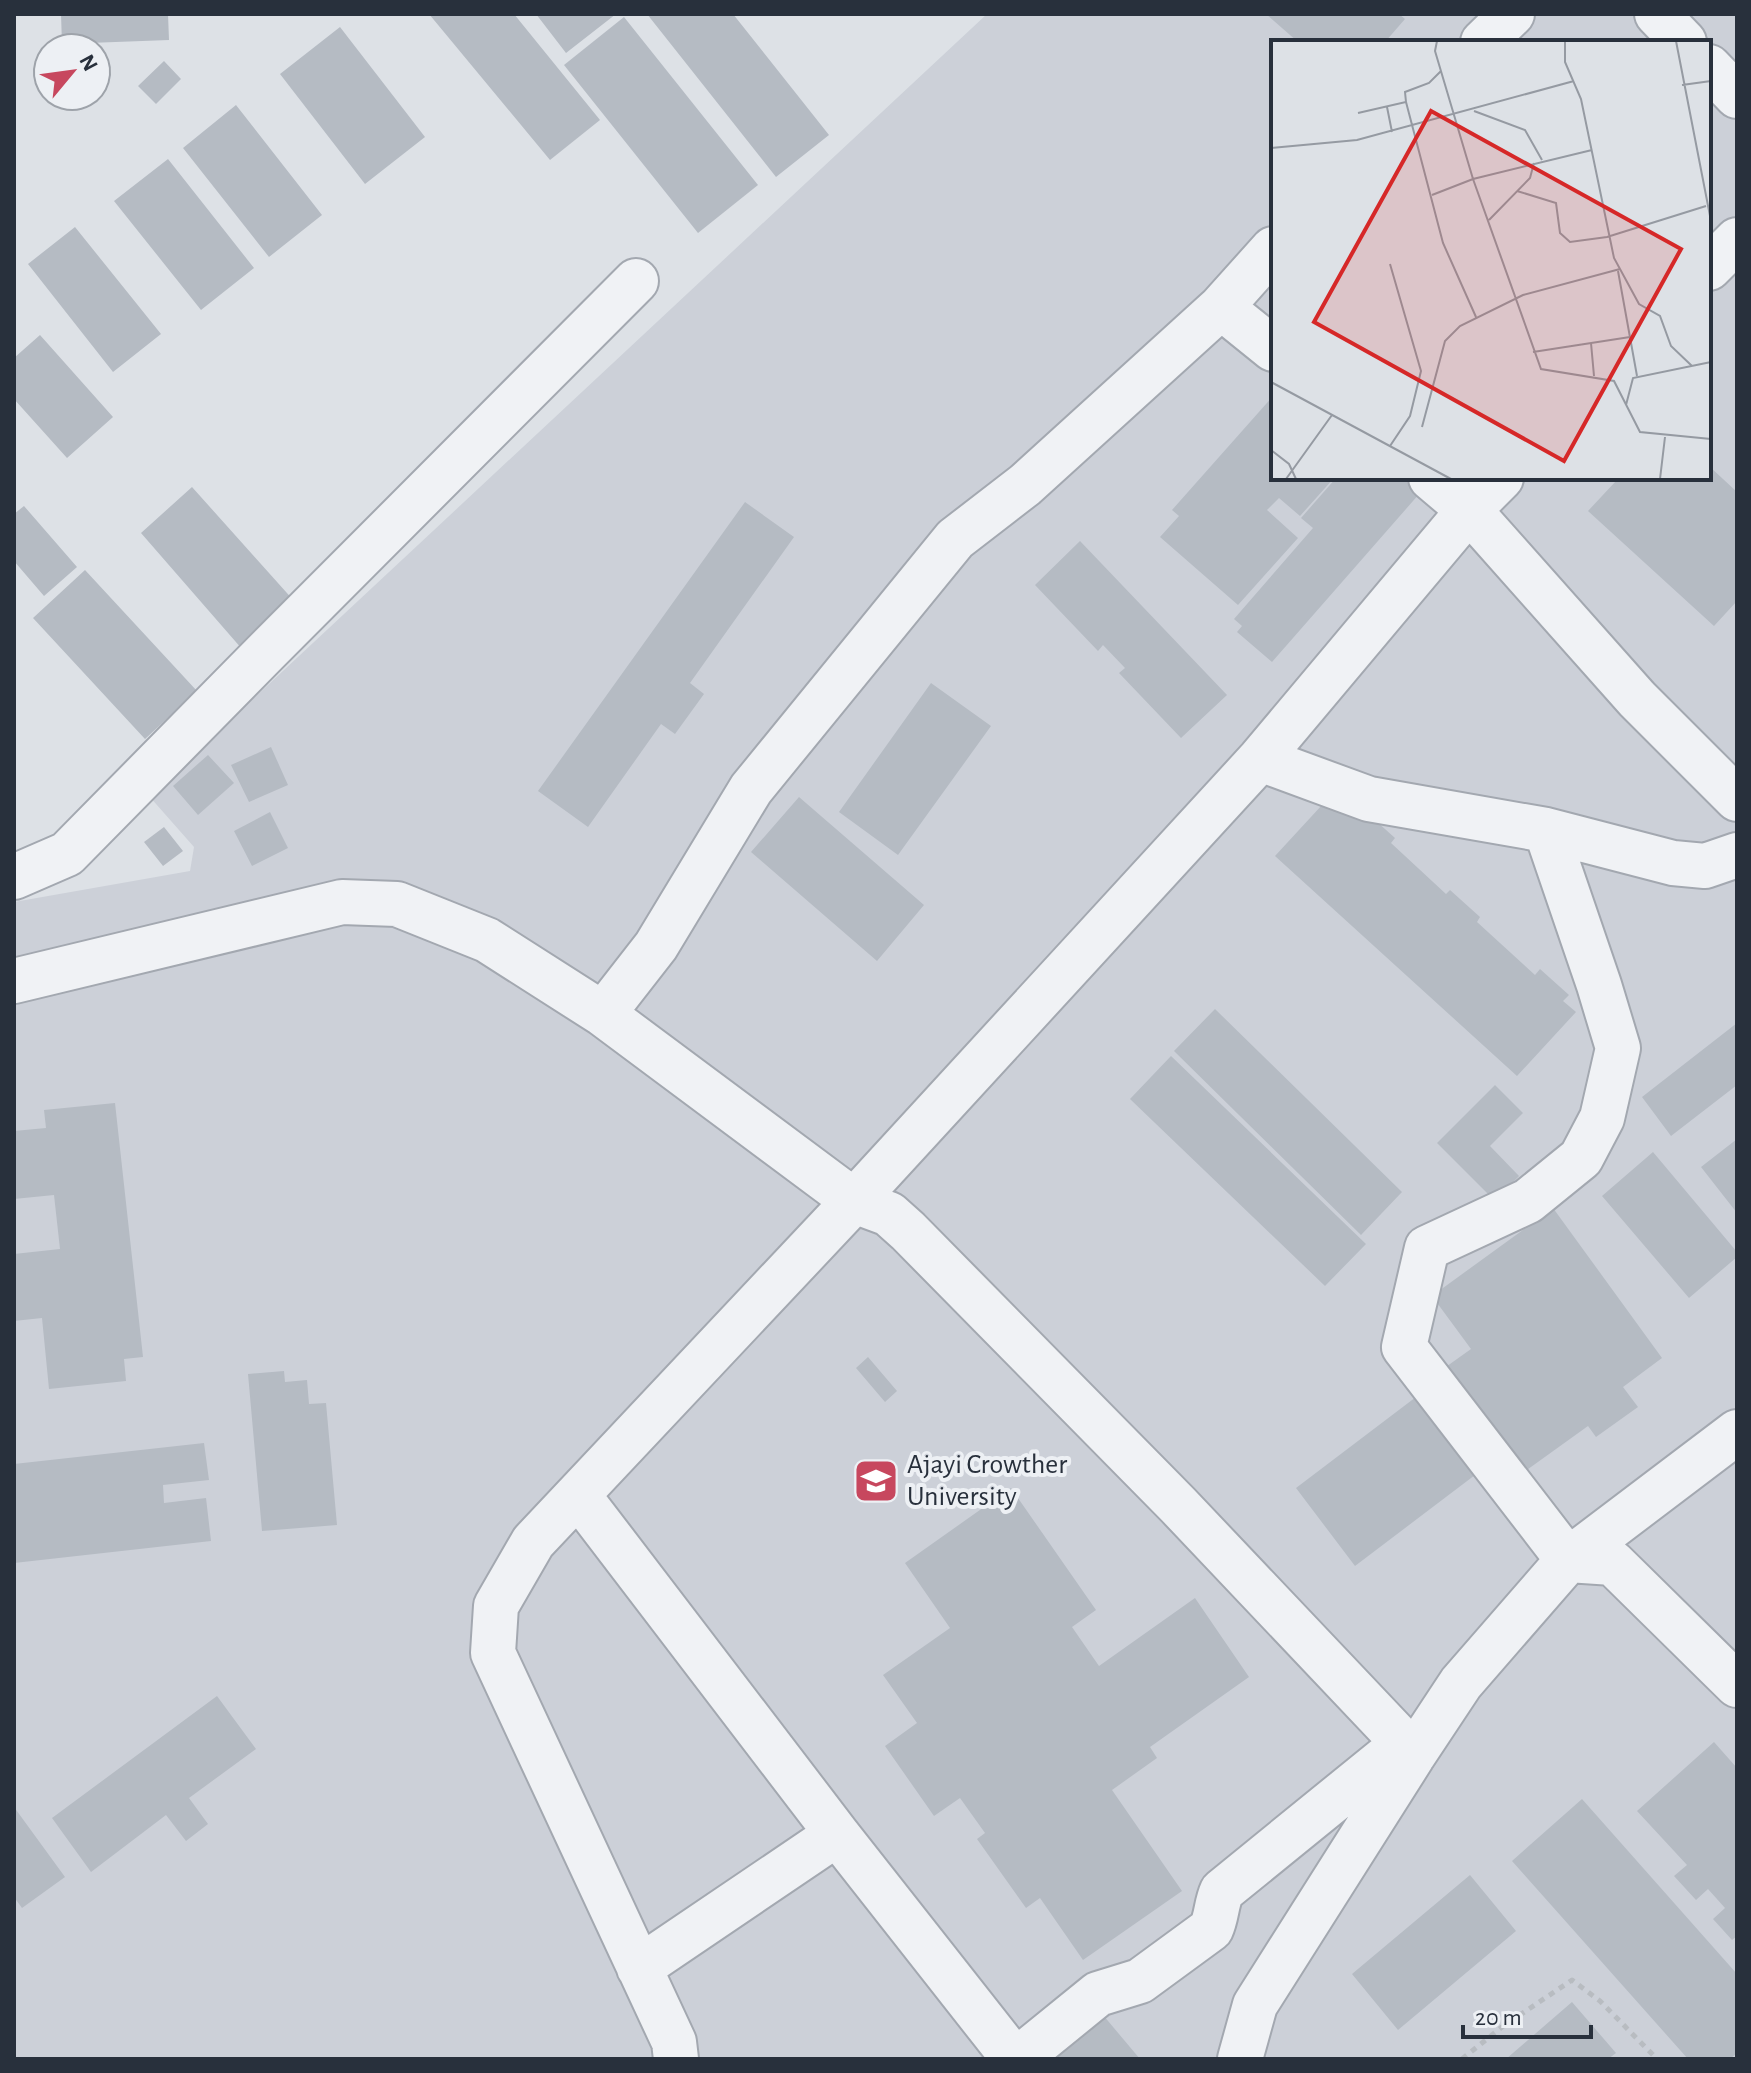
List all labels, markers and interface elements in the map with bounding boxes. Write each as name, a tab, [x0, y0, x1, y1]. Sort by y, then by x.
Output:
north arrow	[32, 32, 112, 112]
inset map	[1271, 40, 1711, 480]
text: N	[75, 51, 102, 75]
place label: Ajayi Crowther University	[907, 1451, 1067, 1511]
school or university icon: Ajayi Crowther University	[852, 1457, 900, 1505]
scale bar	[1463, 1989, 1591, 2039]
text: 20 m	[1475, 2006, 1522, 2030]

